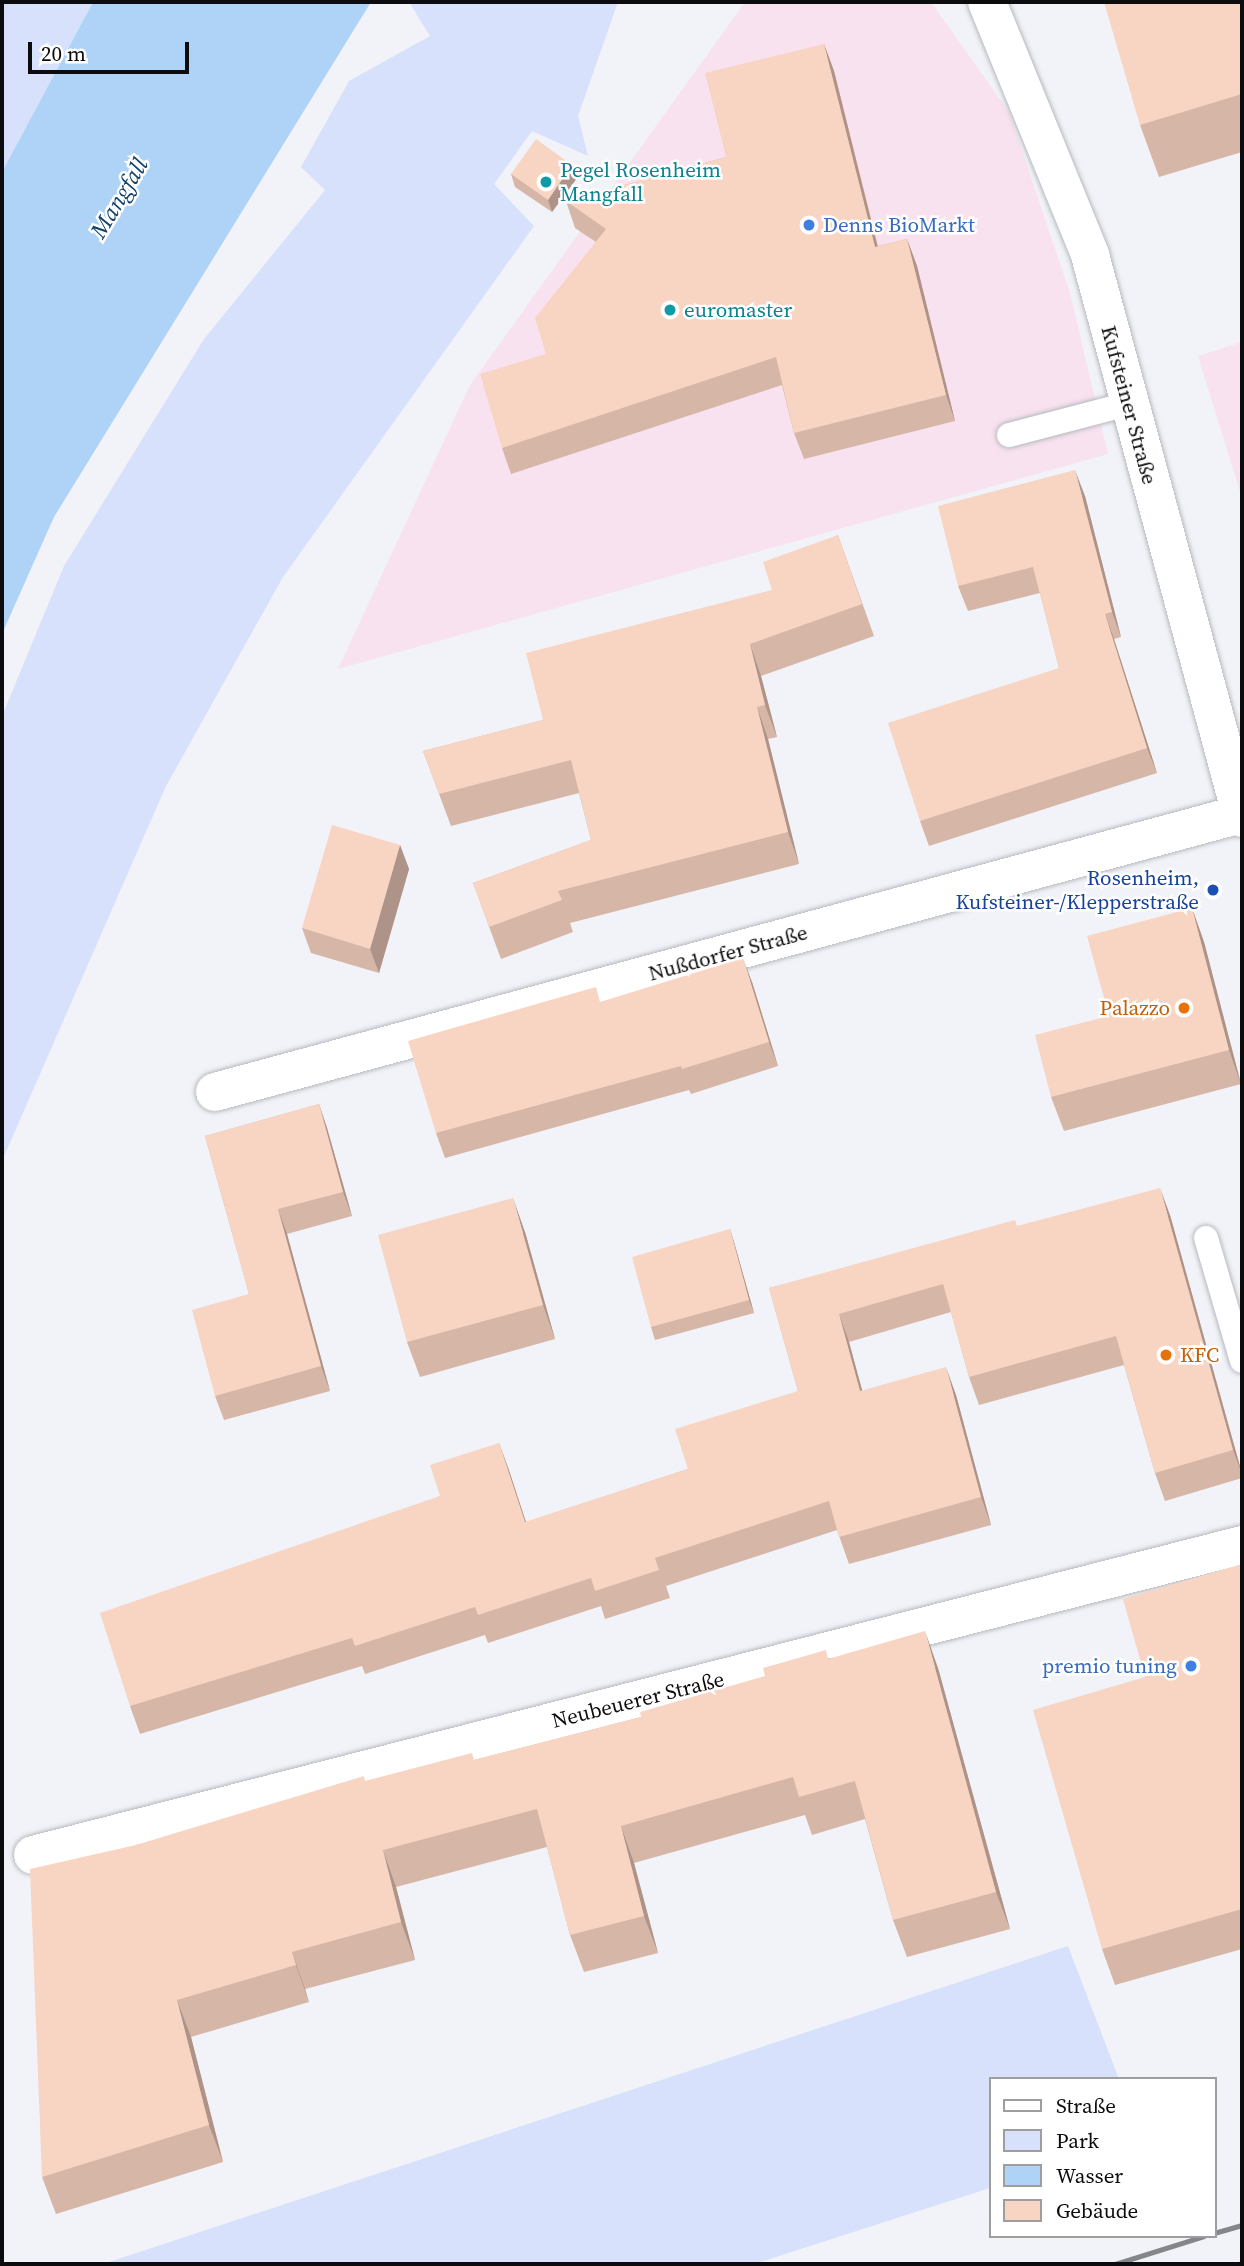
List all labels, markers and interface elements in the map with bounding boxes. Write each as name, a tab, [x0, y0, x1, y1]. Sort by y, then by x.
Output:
scale bar	[32, 28, 192, 72]
text: 20 m	[41, 39, 86, 68]
water label: Mangfall	[84, 153, 154, 243]
place label: Pegel Rosenheim Mangfall	[560, 157, 721, 207]
marker: Pegel Rosenheim Mangfall	[538, 174, 554, 190]
place label: Denns BioMarkt	[823, 212, 975, 238]
marker: Denns BioMarkt	[801, 217, 817, 233]
place label: euromaster	[684, 297, 792, 323]
marker: euromaster	[662, 302, 678, 318]
street label: Kufsteiner Straße	[1096, 323, 1162, 487]
place label: Rosenheim, Kufsteiner-/Klepperstraße	[955, 865, 1199, 915]
marker: Rosenheim, Kufsteiner-/Klepperstraße	[1205, 882, 1221, 898]
street label: Nußdorfer Straße	[646, 920, 810, 986]
place label: Palazzo	[1100, 995, 1170, 1021]
marker: Palazzo	[1176, 1000, 1192, 1016]
place label: KFC	[1180, 1342, 1219, 1368]
marker: KFC	[1158, 1347, 1174, 1363]
place label: premio tuning	[1042, 1653, 1177, 1679]
marker: premio tuning	[1183, 1658, 1199, 1674]
street label: Neubeuerer Straße	[549, 1666, 727, 1734]
legend	[988, 2077, 1216, 2238]
text: Straße	[1056, 2091, 1116, 2120]
text: Park	[1056, 2126, 1099, 2155]
text: Wasser	[1056, 2161, 1123, 2190]
text: Gebäude	[1056, 2196, 1138, 2225]

